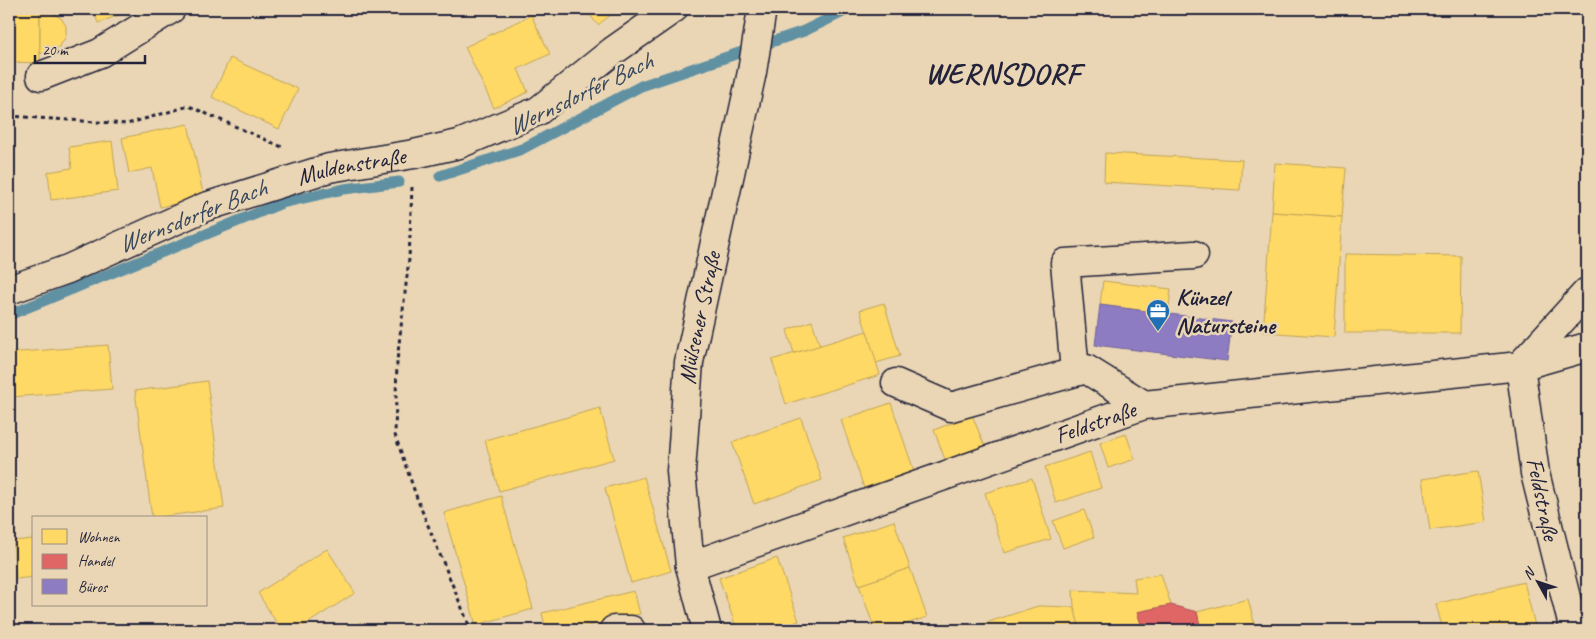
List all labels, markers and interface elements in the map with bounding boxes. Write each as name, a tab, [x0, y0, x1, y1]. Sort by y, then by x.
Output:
scale bar	[35, 32, 145, 64]
text: 20 m	[42, 41, 69, 60]
water label: Wernsdorfer Bach	[502, 44, 659, 143]
district label: WERNSDORF	[925, 55, 1086, 92]
street label: Muldenstraße	[293, 140, 410, 192]
water label: Wernsdorfer Bach	[113, 171, 272, 260]
street label: Mülsener Straße	[672, 247, 728, 385]
place label: Künzel Natursteine	[1176, 282, 1277, 340]
office icon: Künzel Natursteine	[1145, 298, 1171, 332]
street label: Feldstraße	[1051, 393, 1142, 450]
street label: Feldstraße	[1520, 455, 1567, 545]
legend	[32, 516, 208, 606]
text: Wohnen	[78, 528, 121, 547]
text: Handel	[78, 552, 116, 571]
north arrow	[1514, 556, 1564, 606]
text: N	[1519, 563, 1539, 583]
text: Büros	[78, 578, 109, 597]

